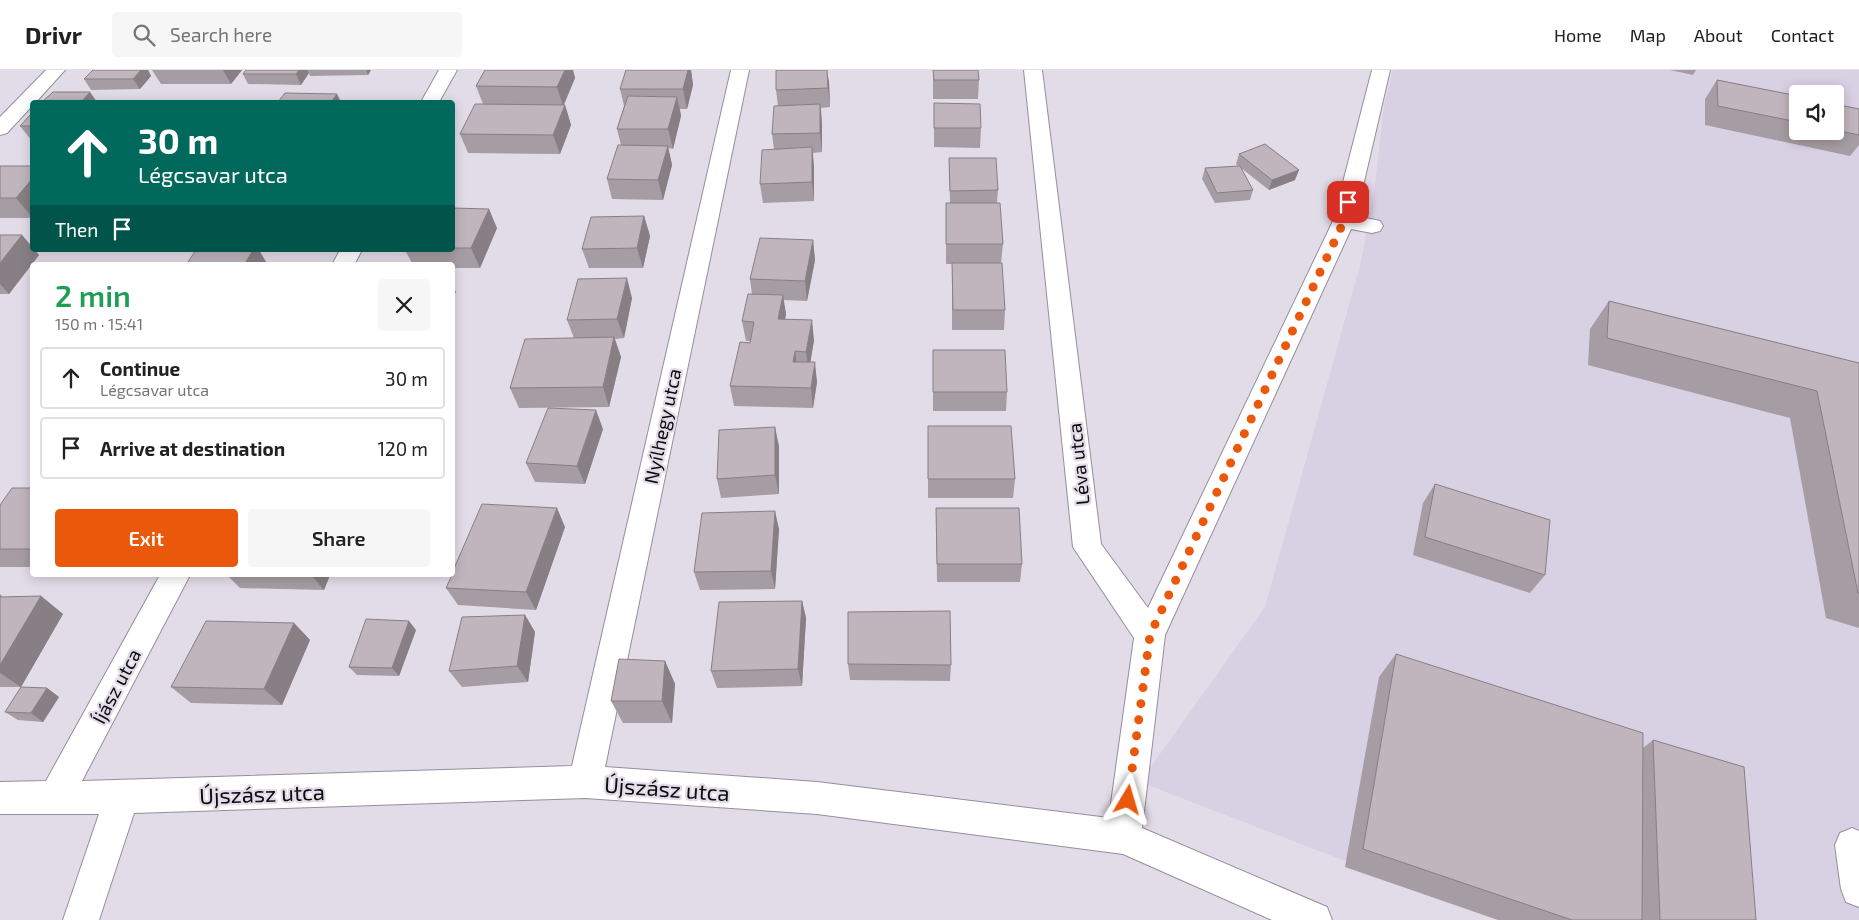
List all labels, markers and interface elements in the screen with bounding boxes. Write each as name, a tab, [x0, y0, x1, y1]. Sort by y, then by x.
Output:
search box	[112, 12, 462, 57]
text: Drivr	[25, 20, 82, 49]
icon: search	[130, 21, 158, 49]
text: Search here	[170, 23, 272, 46]
text: Home	[1554, 24, 1602, 46]
text: Map	[1630, 24, 1666, 46]
text: About	[1694, 24, 1743, 46]
text: Contact	[1771, 24, 1834, 46]
map controls	[1789, 85, 1844, 140]
button: sound	[1789, 85, 1844, 140]
text: 30 m	[138, 119, 218, 161]
icon: ahead	[55, 120, 120, 185]
text: Légcsavar utca	[138, 161, 288, 187]
pin	[1327, 181, 1369, 223]
icon: arrive	[1334, 188, 1362, 216]
icon: arrive	[108, 215, 136, 243]
text: Then	[55, 218, 98, 241]
text: 2 min	[55, 277, 131, 313]
button: close	[378, 279, 430, 331]
text: 150 m · 15:41	[55, 314, 143, 333]
text: Continue	[100, 357, 180, 380]
icon: ahead	[57, 364, 85, 392]
street label: Nyílhegy utca	[639, 366, 685, 486]
text: 30 m	[385, 367, 428, 390]
text: Légcsavar utca	[100, 380, 209, 399]
street label: Léva utca	[1062, 422, 1094, 506]
icon: arrive	[57, 434, 85, 462]
text: Arrive at destination	[100, 437, 285, 460]
text: 120 m	[377, 437, 428, 460]
button: Exit	[55, 509, 238, 567]
button: Share	[248, 509, 430, 567]
street label: Íjász utca	[87, 645, 145, 727]
street label: Újszász utca	[603, 771, 731, 806]
position arrow	[1101, 773, 1153, 825]
street label: Újszász utca	[199, 778, 325, 809]

